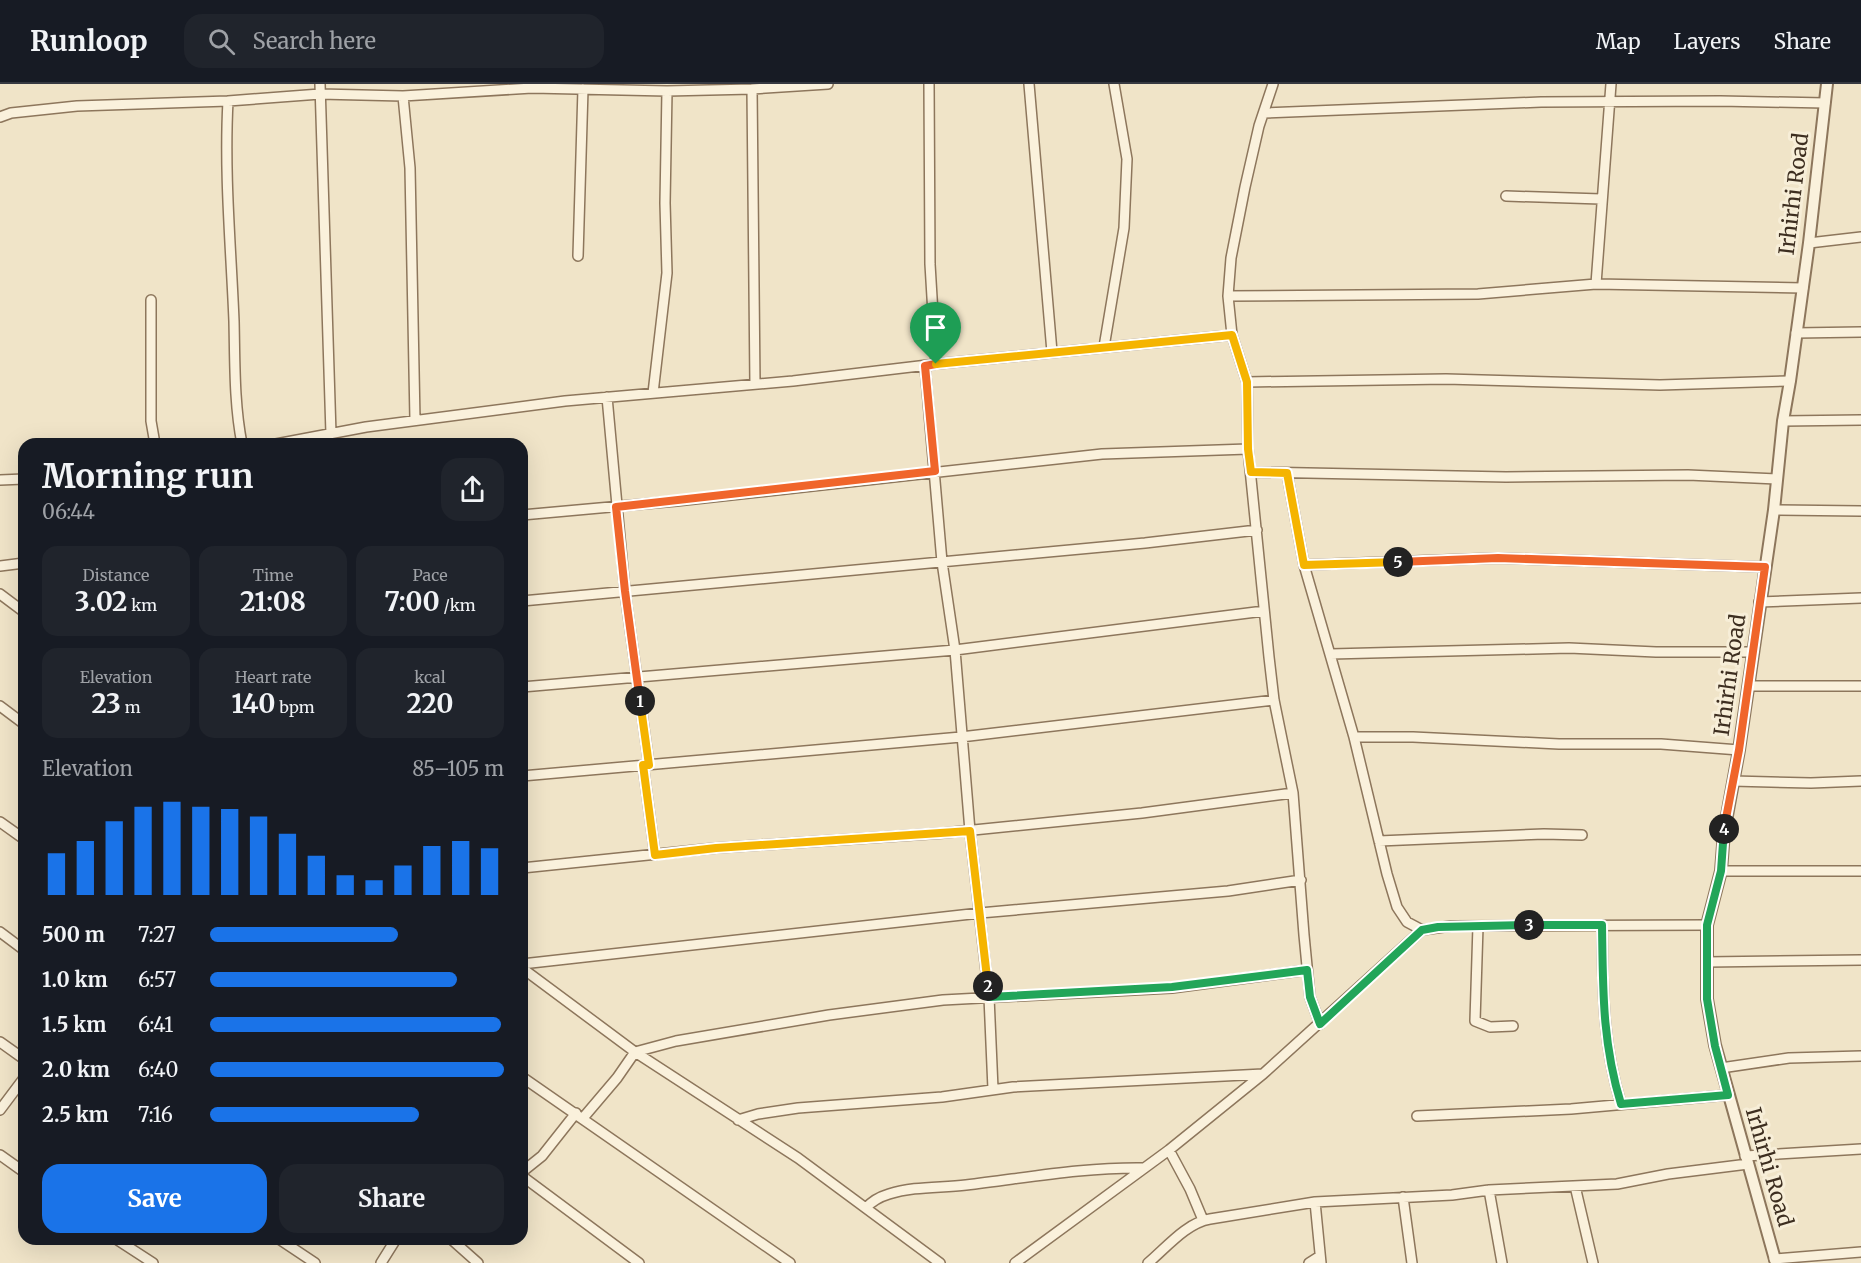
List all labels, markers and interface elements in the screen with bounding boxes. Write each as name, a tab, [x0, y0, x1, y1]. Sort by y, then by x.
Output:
search box	[184, 14, 604, 68]
text: Runloop	[30, 23, 148, 59]
icon: search	[205, 25, 238, 58]
text: Search here	[253, 27, 376, 55]
text: Map	[1596, 28, 1641, 55]
text: Layers	[1674, 28, 1741, 55]
text: Share	[1774, 28, 1831, 55]
street label: Irhirhi Road	[1773, 131, 1814, 256]
pin	[910, 302, 961, 364]
icon: arrive	[919, 311, 952, 344]
text: Morning run	[42, 456, 253, 497]
button: share	[441, 458, 504, 521]
text: 06:44	[42, 499, 95, 524]
pin: 5	[1383, 547, 1413, 577]
text: 5	[1393, 552, 1403, 572]
text: Distance	[83, 565, 149, 585]
text: Time	[253, 565, 293, 585]
text: Pace	[413, 565, 448, 585]
text: 3.02	[75, 585, 127, 618]
text: 21:08	[240, 585, 306, 618]
text: 7:00	[384, 585, 440, 618]
text: km	[127, 595, 157, 615]
text: /km	[440, 595, 476, 615]
street label: Irhirhi Road	[1708, 612, 1751, 737]
text: Elevation	[80, 667, 152, 687]
text: Heart rate	[235, 667, 311, 687]
text: kcal	[414, 667, 446, 687]
pin: 1	[625, 686, 655, 716]
text: 23	[91, 687, 121, 720]
text: 140	[231, 687, 275, 720]
text: 220	[406, 687, 454, 720]
text: 1	[636, 691, 644, 711]
text: m	[121, 697, 141, 717]
text: bpm	[275, 697, 315, 717]
text: Elevation	[42, 756, 133, 781]
text: 85–105 m	[412, 756, 504, 781]
pin: 4	[1709, 814, 1739, 844]
text: 4	[1719, 819, 1729, 839]
pin: 3	[1514, 910, 1544, 940]
text: 3	[1524, 915, 1534, 935]
text: 500 m	[42, 922, 105, 947]
text: 7:27	[138, 922, 176, 947]
text: 1.0 km	[42, 967, 108, 992]
text: 6:57	[138, 967, 176, 992]
pin: 2	[973, 971, 1003, 1001]
text: 2	[983, 976, 993, 996]
text: 1.5 km	[42, 1012, 106, 1037]
text: 6:41	[138, 1012, 173, 1037]
text: 2.0 km	[42, 1057, 110, 1082]
text: 6:40	[138, 1057, 178, 1082]
text: 2.5 km	[42, 1102, 109, 1127]
text: 7:16	[138, 1102, 173, 1127]
street label: Irhirhi Road	[1740, 1104, 1799, 1230]
button: Save	[42, 1164, 267, 1233]
button: Share	[279, 1164, 504, 1233]

